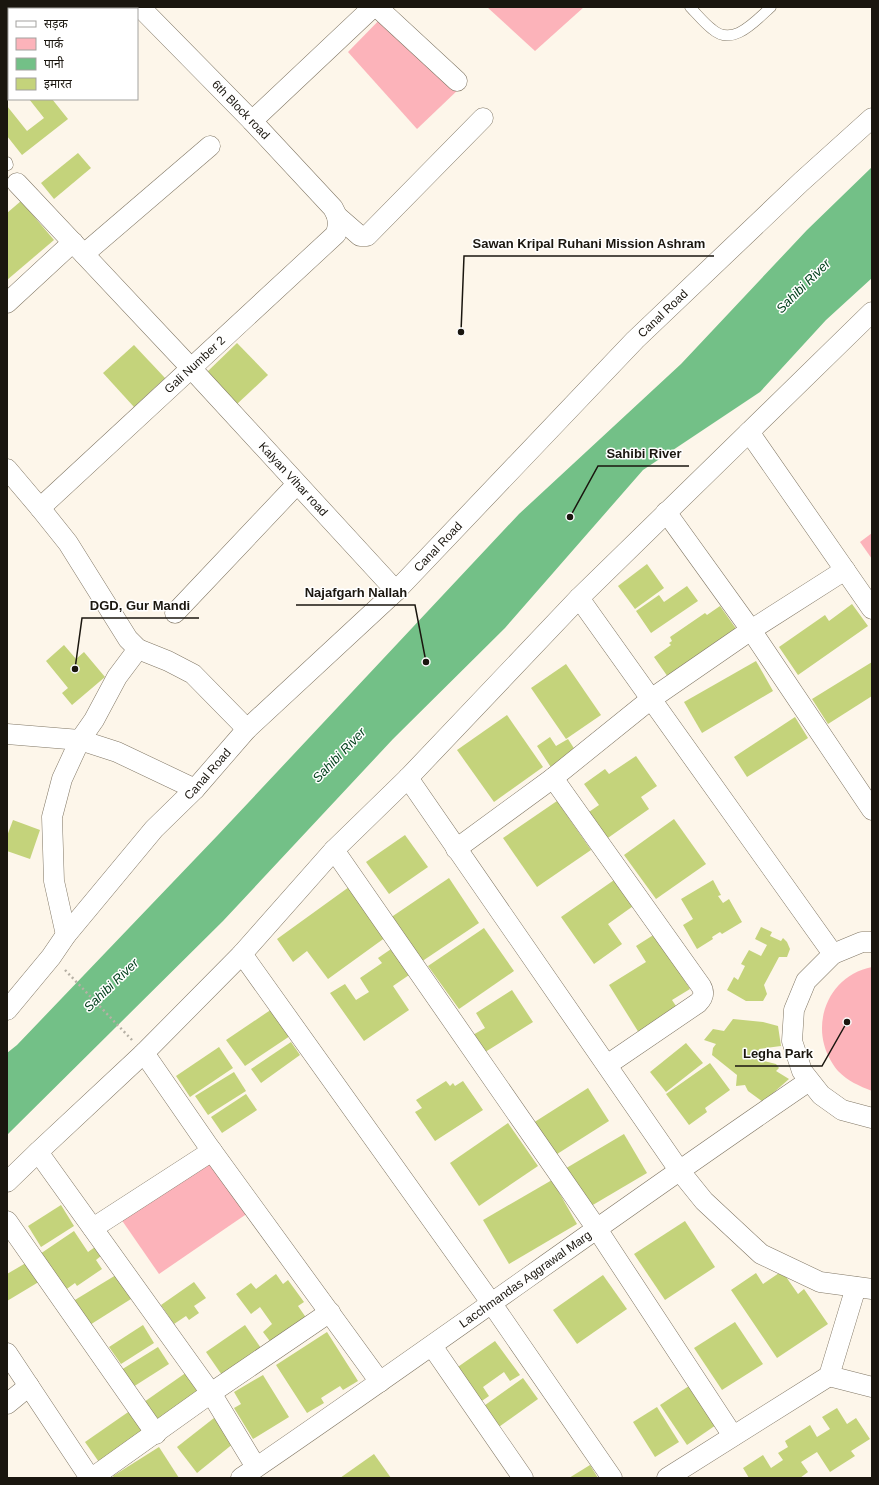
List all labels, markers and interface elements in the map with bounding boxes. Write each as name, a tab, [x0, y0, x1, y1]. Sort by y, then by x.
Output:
legend	[8, 8, 138, 100]
text: सड़क	[44, 17, 69, 31]
text: पार्क	[44, 37, 64, 51]
text: पानी	[44, 56, 65, 71]
text: इमारत	[44, 77, 73, 91]
street label: 6th Block road	[209, 77, 273, 142]
callout: Sawan Kripal Ruhani Mission Ashram	[464, 231, 714, 256]
text: Sawan Kripal Ruhani Mission Ashram	[473, 236, 705, 251]
water label: Sahibi River	[773, 255, 834, 316]
street label: Canal Road	[635, 287, 691, 341]
street label: Gali Number 2	[162, 333, 228, 396]
street label: Kalyan Vihar road	[256, 439, 331, 519]
callout: Sahibi River	[598, 441, 689, 466]
text: Sahibi River	[606, 446, 682, 461]
street label: Canal Road	[411, 519, 465, 575]
callout: Najafgarh Nallah	[296, 580, 415, 605]
text: Najafgarh Nallah	[305, 585, 407, 600]
callout: DGD, Gur Mandi	[82, 593, 199, 618]
text: DGD, Gur Mandi	[90, 598, 190, 613]
water label: Sahibi River	[309, 724, 369, 785]
street label: Canal Road	[181, 746, 234, 803]
water label: Sahibi River	[81, 955, 142, 1015]
callout: Legha Park	[735, 1041, 822, 1066]
text: Legha Park	[743, 1046, 814, 1061]
street label: Lacchmandas Aggrawal Marg	[457, 1228, 594, 1331]

